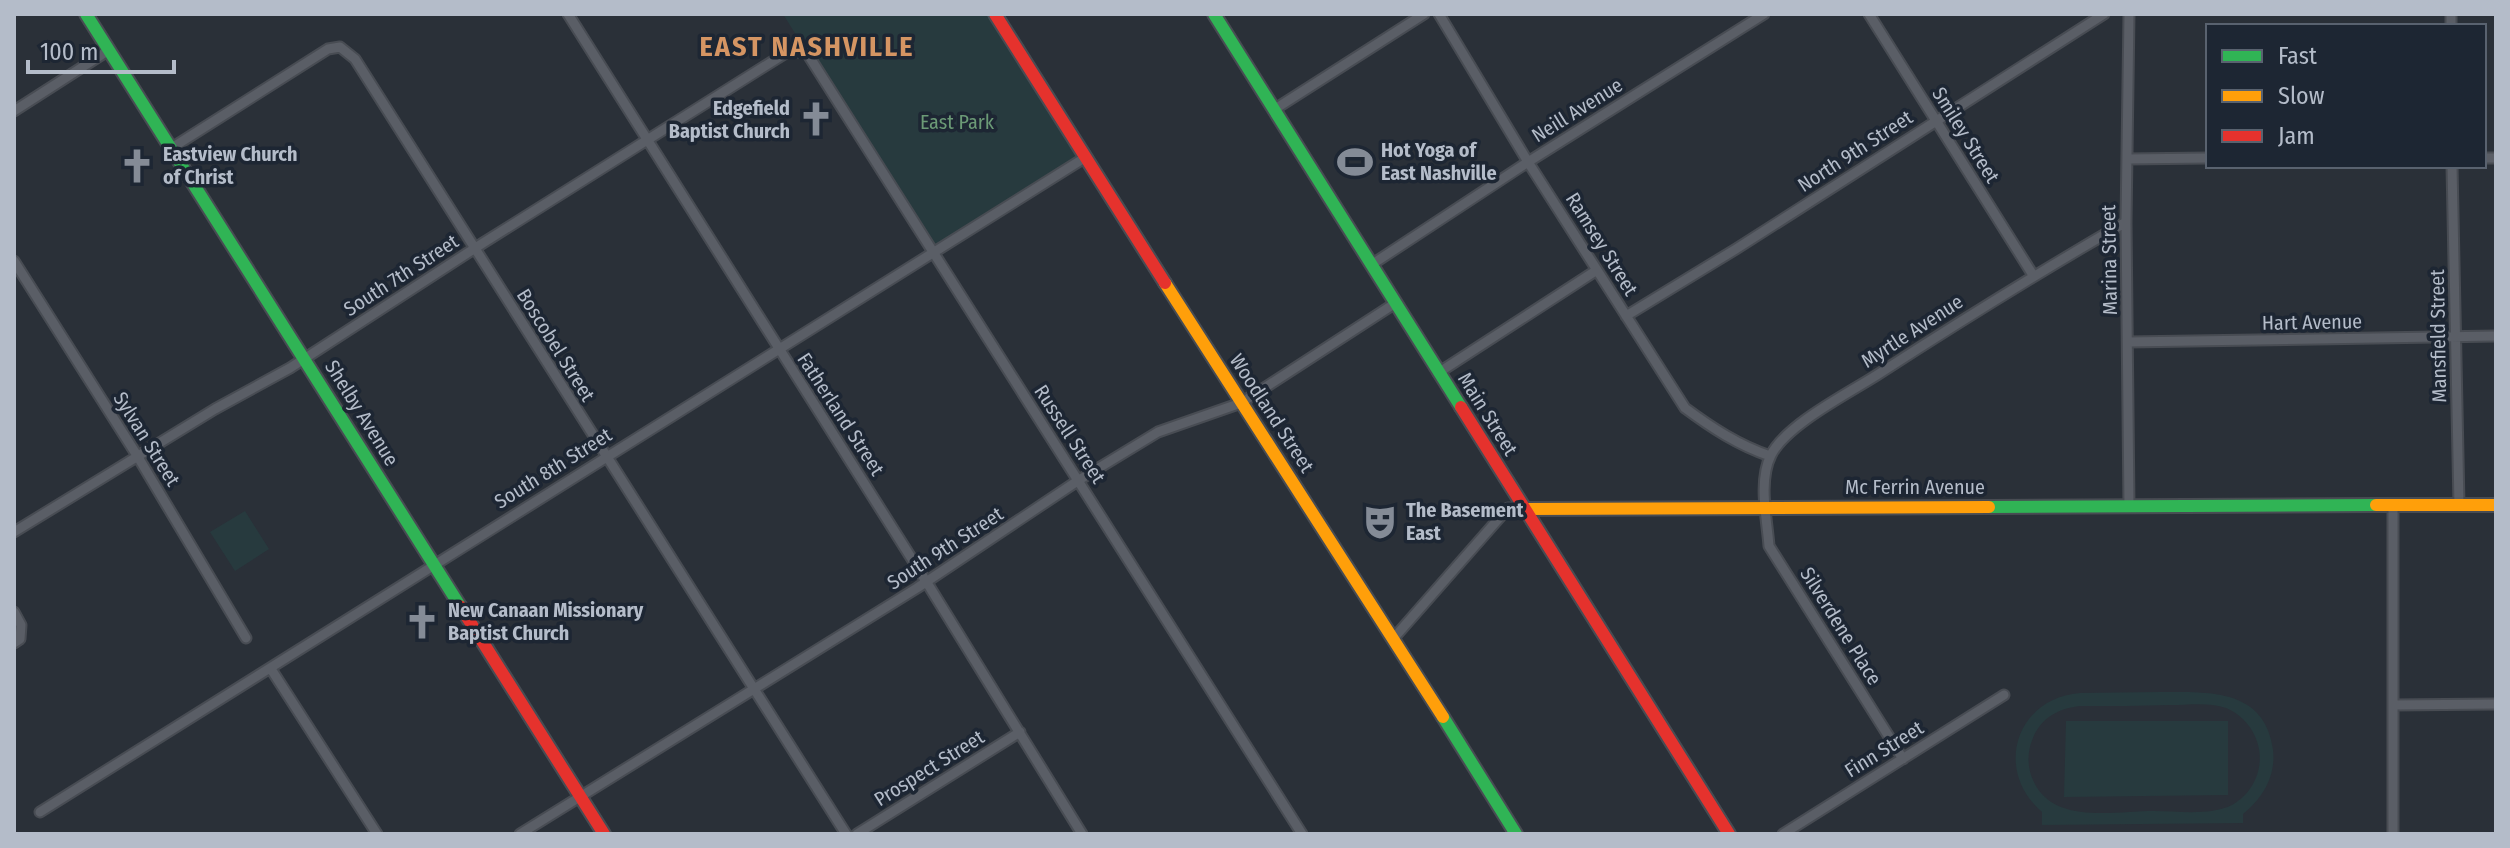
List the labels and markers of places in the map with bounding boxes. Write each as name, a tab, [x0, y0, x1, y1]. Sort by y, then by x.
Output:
place label: Edgefield Baptist Church	[669, 96, 790, 143]
church icon: Edgefield Baptist Church	[797, 100, 835, 138]
place label: Hot Yoga of East Nashville	[1381, 138, 1497, 185]
place label: Eastview Church of Christ	[163, 142, 298, 189]
sports icon: Hot Yoga of East Nashville	[1336, 143, 1374, 181]
church icon: Eastview Church of Christ	[118, 147, 156, 185]
place label: The Basement East	[1406, 498, 1524, 545]
theatre icon: The Basement East	[1361, 503, 1399, 541]
place label: New Canaan Missionary Baptist Church	[448, 598, 644, 645]
church icon: New Canaan Missionary Baptist Church	[403, 603, 441, 641]

